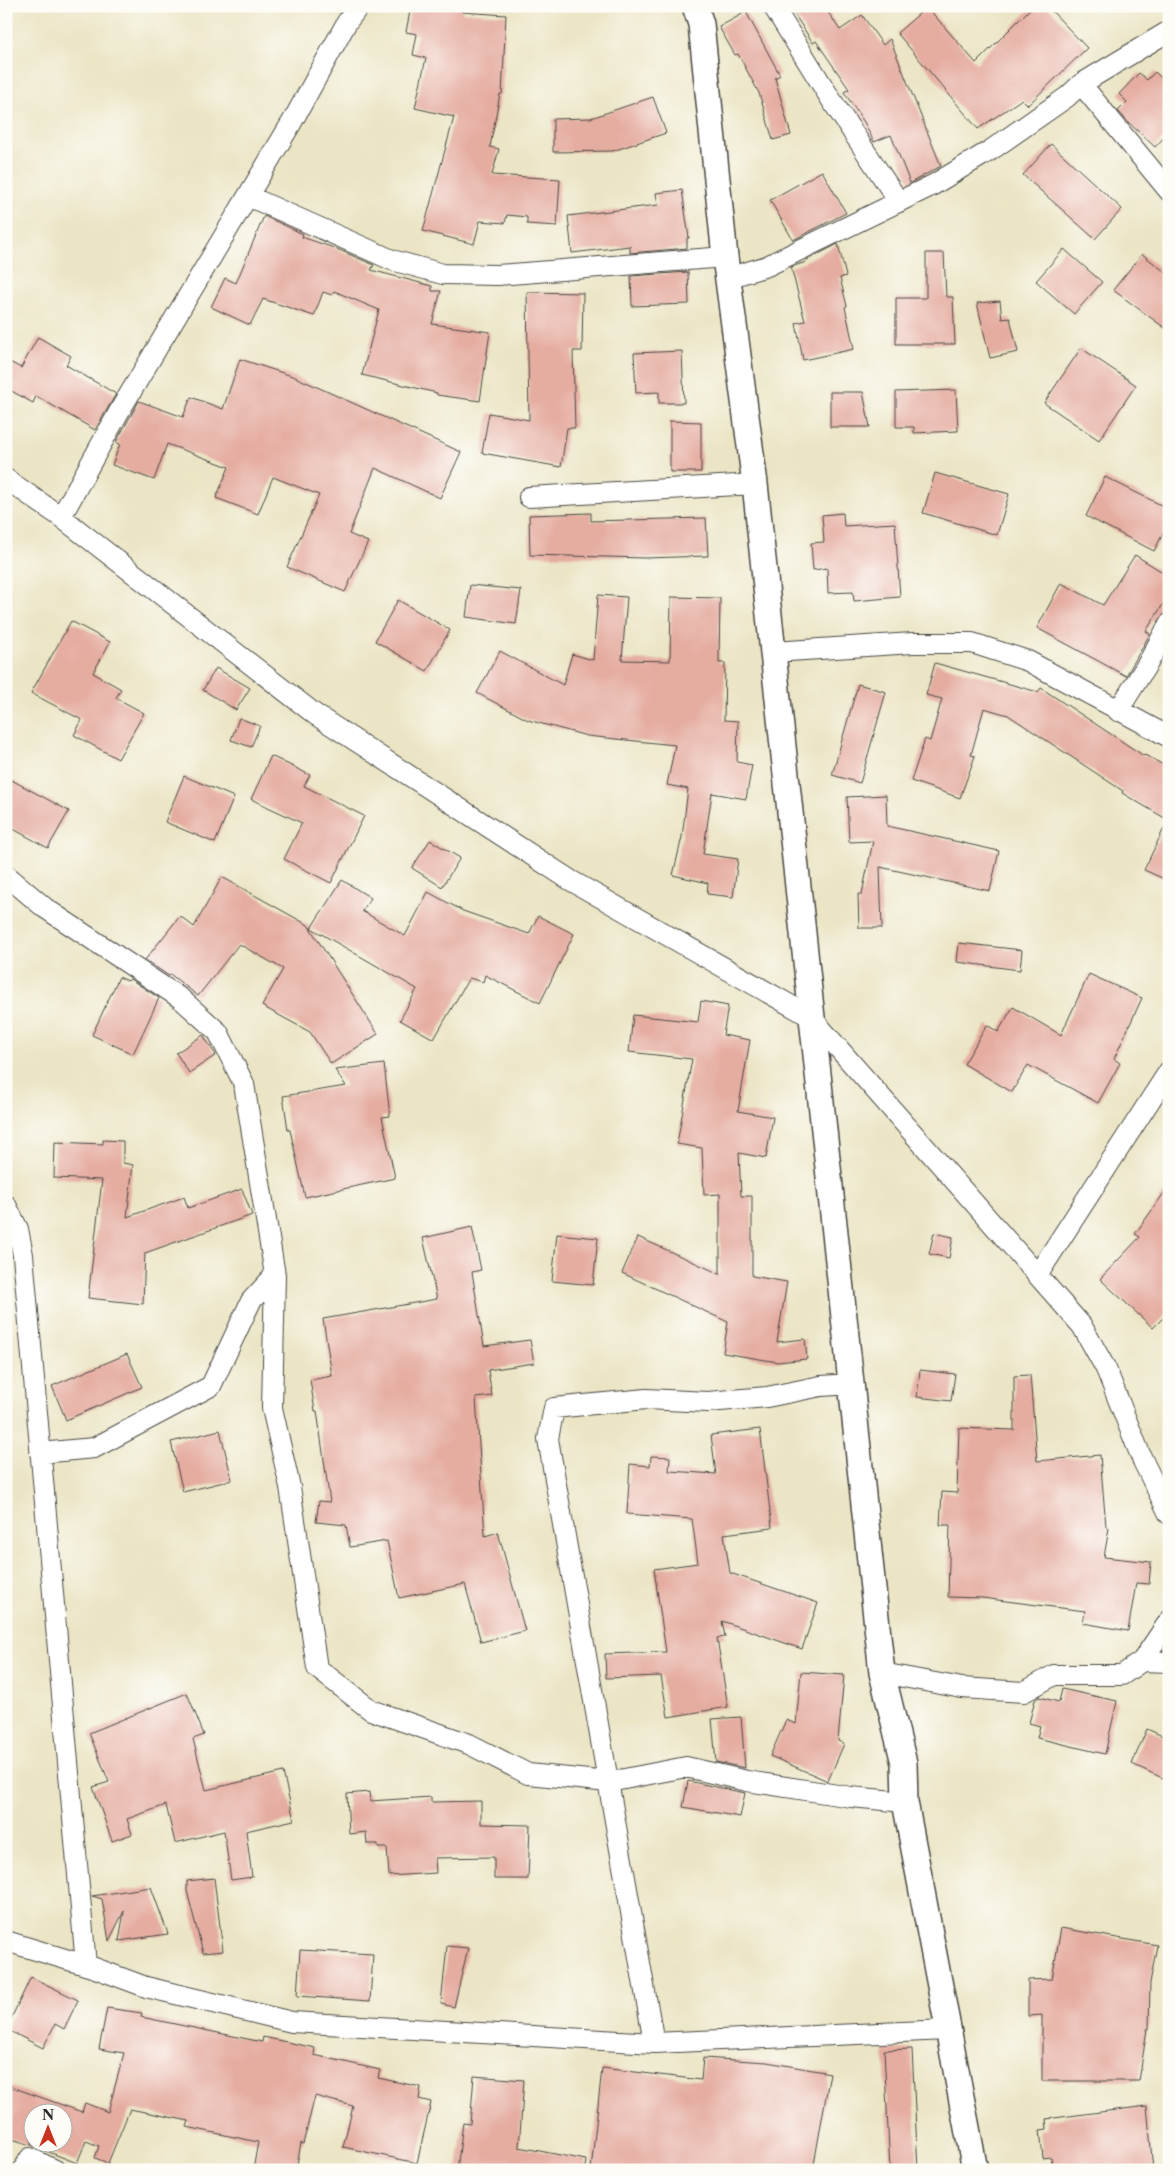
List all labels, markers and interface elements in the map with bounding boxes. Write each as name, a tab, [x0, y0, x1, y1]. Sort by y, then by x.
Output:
north arrow	[22, 2104, 72, 2154]
text: N	[42, 2106, 54, 2124]

